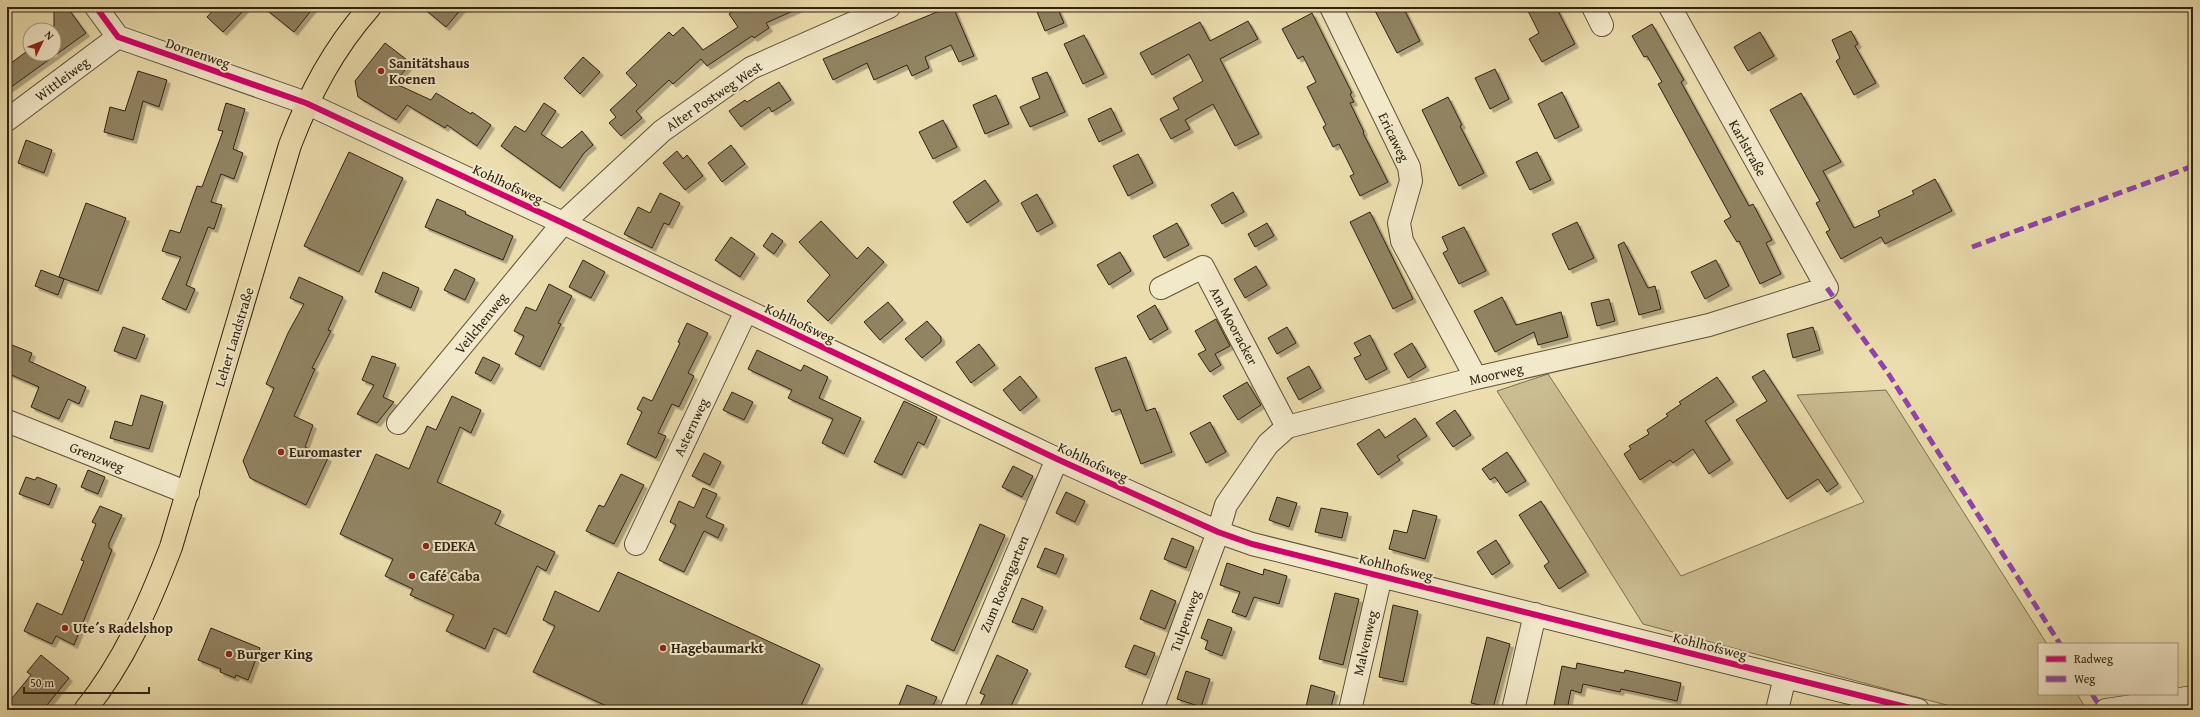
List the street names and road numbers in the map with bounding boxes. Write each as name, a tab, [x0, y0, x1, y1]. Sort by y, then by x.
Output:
street label: Dornenweg	[163, 33, 233, 73]
street label: Wittleiweg	[31, 52, 93, 106]
street label: Alter Postweg West	[662, 56, 766, 136]
street label: Ericaweg	[1373, 109, 1415, 165]
street label: Karlstraße	[1724, 116, 1772, 180]
street label: Kohlhofsweg	[470, 159, 546, 209]
street label: Am Mooracker	[1205, 283, 1263, 369]
street label: Leher Landstraße	[209, 284, 259, 389]
street label: Veilchenweg	[450, 288, 512, 358]
street label: Kohlhofsweg	[762, 298, 838, 348]
street label: Moorweg	[1467, 358, 1525, 390]
street label: Asternweg	[669, 394, 713, 459]
street label: Grenzweg	[67, 437, 127, 477]
street label: Kohlhofsweg	[1055, 437, 1131, 487]
street label: Zum Rosengarten	[975, 532, 1033, 636]
street label: Kohlhofsweg	[1357, 548, 1435, 586]
street label: Tulpenweg	[1165, 587, 1205, 655]
street label: Malvenweg	[1348, 608, 1382, 678]
street label: Kohlhofsweg	[1671, 627, 1749, 665]

